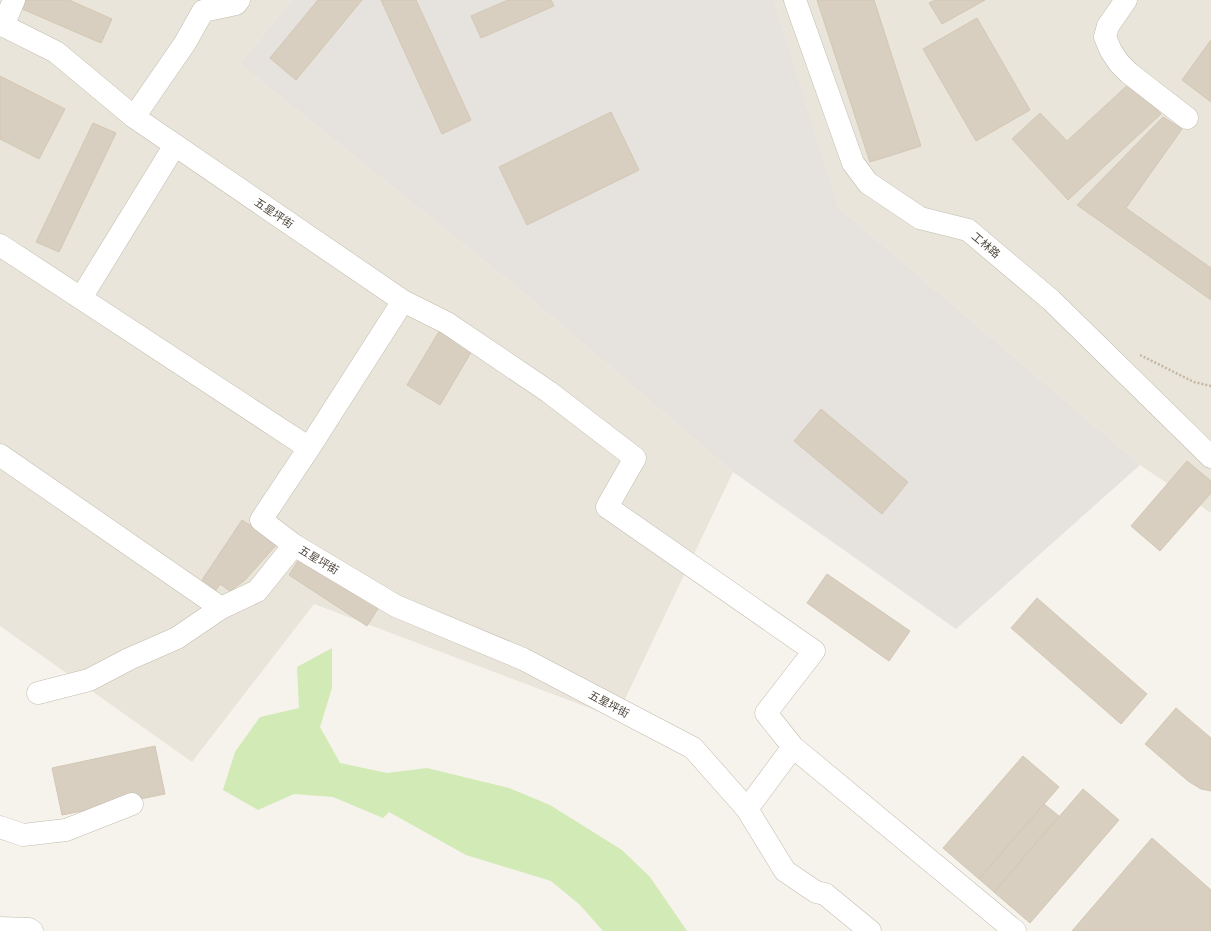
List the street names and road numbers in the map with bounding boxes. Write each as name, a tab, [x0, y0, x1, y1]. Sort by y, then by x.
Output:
street label: 五星坪街	[252, 196, 296, 230]
street label: 工林路	[970, 230, 1002, 260]
street label: 五星坪街	[297, 544, 341, 576]
street label: 五星坪街	[587, 688, 631, 720]

